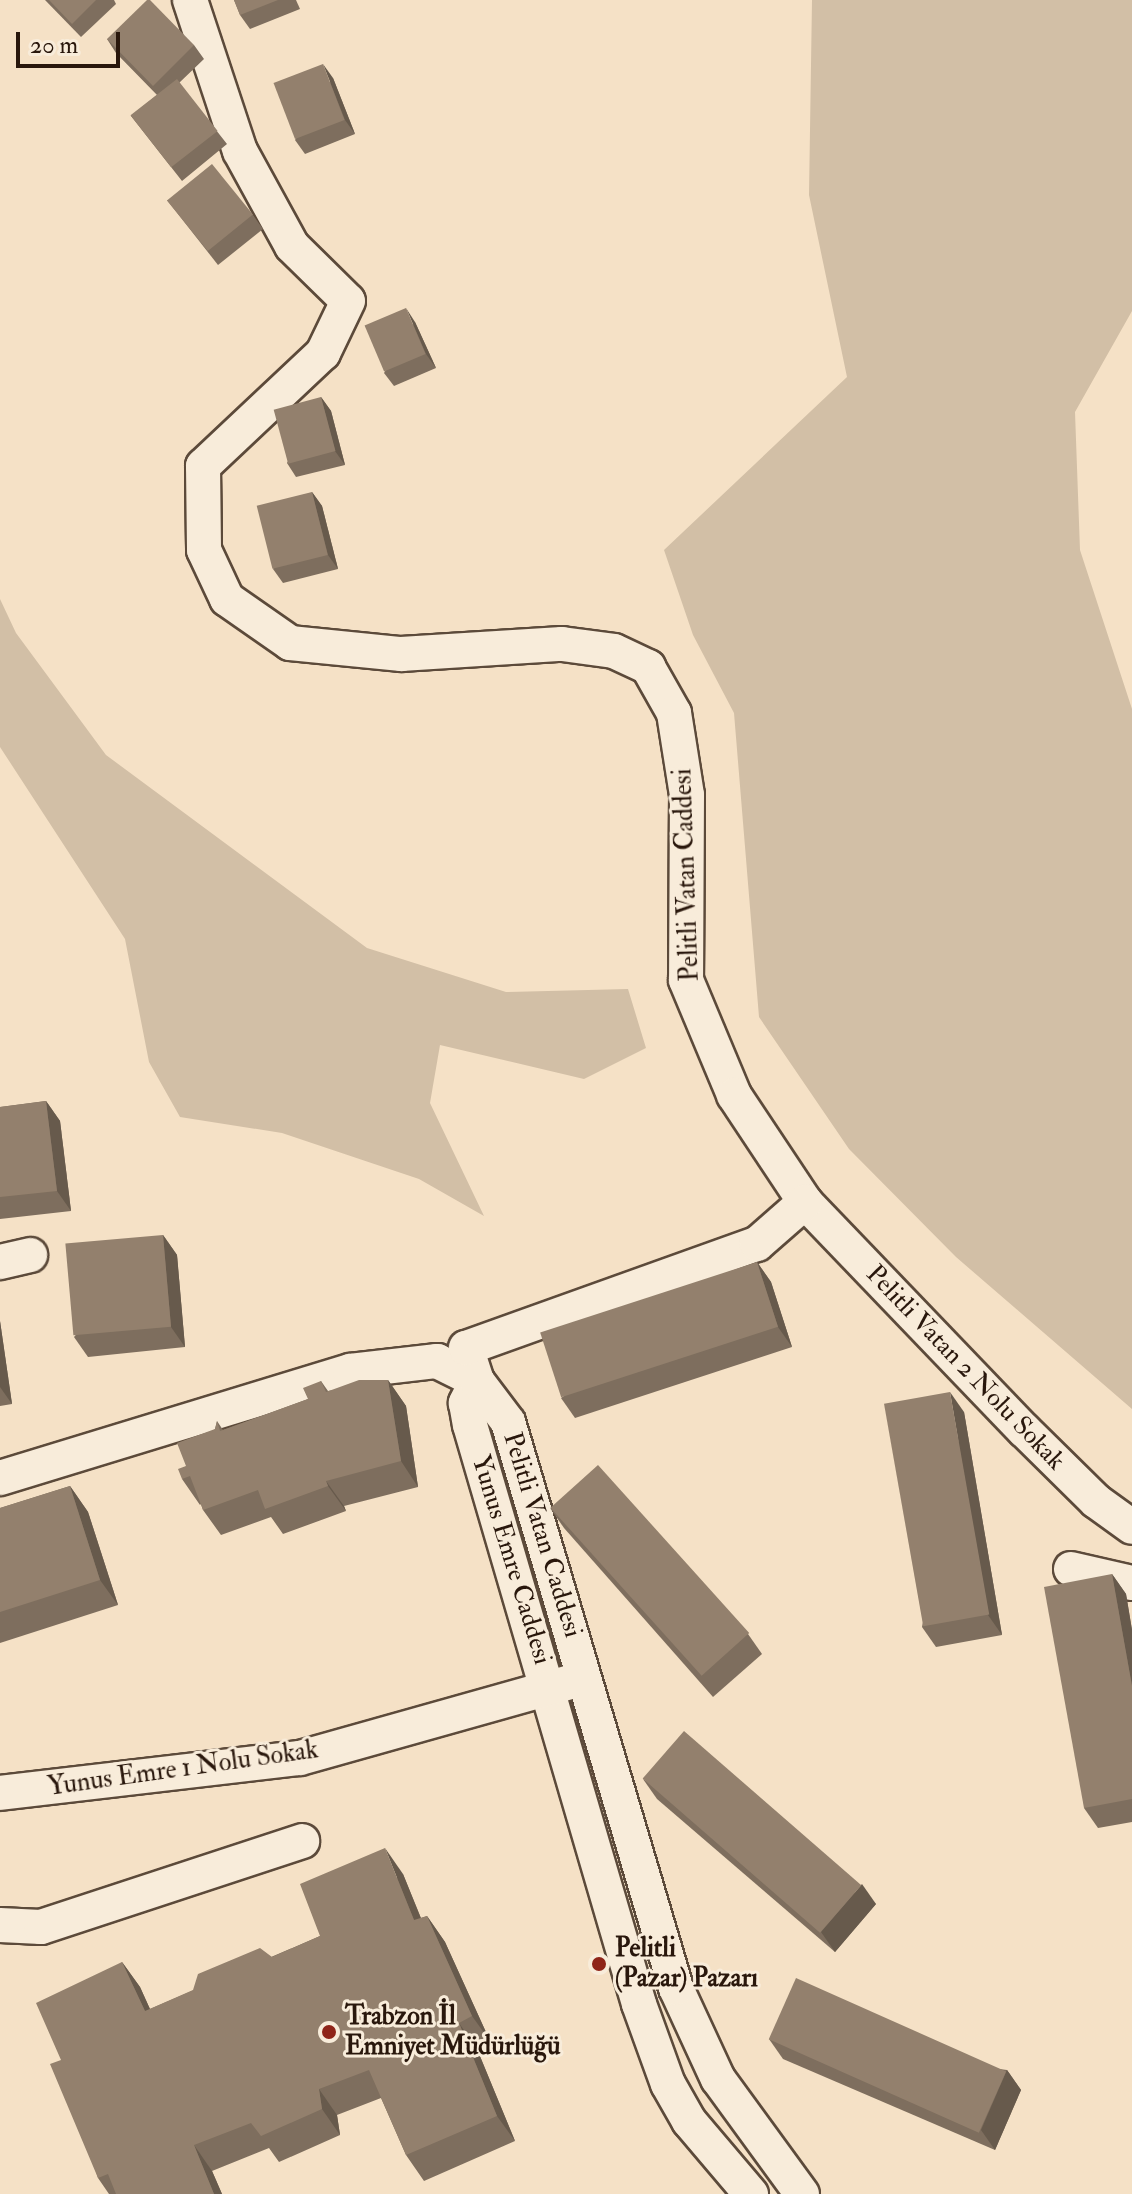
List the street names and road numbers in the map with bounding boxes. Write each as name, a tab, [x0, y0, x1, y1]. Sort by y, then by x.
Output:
street label: Pelitli Vatan Caddesi	[668, 768, 706, 982]
street label: Pelitli Vatan 2 Nolu Sokak	[859, 1259, 1071, 1477]
street label: Pelitli Vatan Caddesi	[496, 1429, 588, 1641]
street label: Yunus Emre Caddesi	[464, 1452, 558, 1668]
street label: Yunus Emre 1 Nolu Sokak	[46, 1735, 320, 1803]

